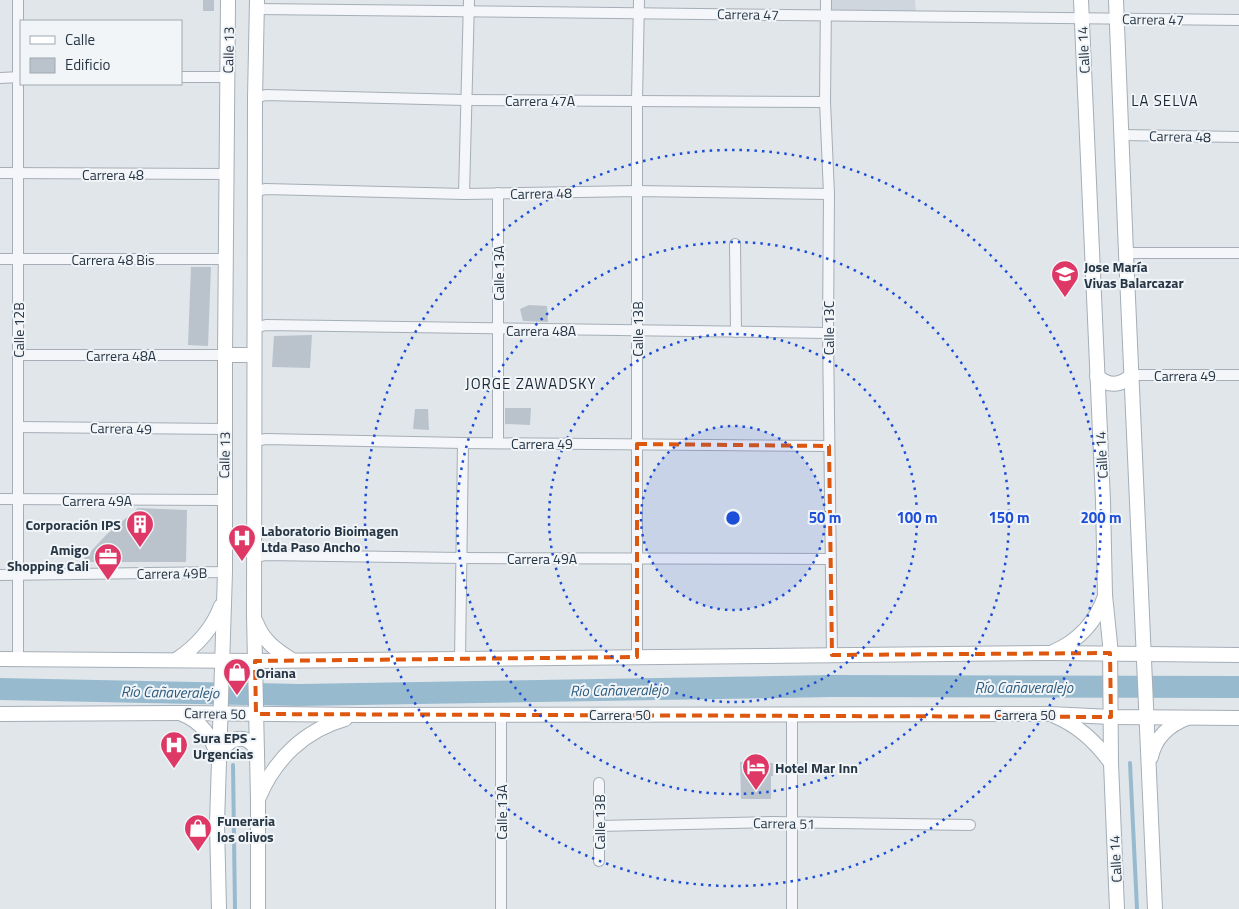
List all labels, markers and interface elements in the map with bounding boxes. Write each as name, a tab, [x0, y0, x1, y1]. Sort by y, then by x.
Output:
street label: Carrera 47	[717, 3, 779, 25]
street label: Carrera 47	[1122, 8, 1184, 30]
legend	[20, 20, 182, 85]
street label: Calle 13	[217, 26, 239, 74]
street label: Calle 14	[1071, 26, 1095, 74]
text: Calle	[65, 28, 95, 51]
text: Edificio	[65, 53, 110, 76]
district label: LA SELVA	[1131, 89, 1199, 112]
street label: Carrera 47A	[505, 90, 576, 111]
street label: Carrera 48	[1149, 125, 1211, 147]
street label: Carrera 48	[82, 164, 144, 185]
street label: Carrera 48	[510, 182, 572, 204]
street label: Calle 13A	[488, 245, 509, 301]
street label: Carrera 48 Bis	[71, 249, 155, 270]
place label: Jose María Vivas Balarcazar	[1084, 256, 1184, 293]
school or university icon: Jose María Vivas Balarcazar	[1050, 259, 1080, 298]
street label: Calle 13C	[818, 300, 839, 355]
street label: Calle 13B	[627, 301, 648, 357]
street label: Calle 12B	[8, 302, 29, 358]
street label: Carrera 48A	[506, 320, 577, 341]
street label: Carrera 48A	[86, 345, 157, 366]
street label: Carrera 49	[1154, 365, 1216, 386]
district label: JORGE ZAWADSKY	[465, 372, 597, 395]
street label: Carrera 49	[90, 417, 152, 439]
street label: Calle 13	[213, 431, 235, 479]
street label: Calle 14	[1089, 431, 1113, 479]
street label: Carrera 49	[511, 433, 573, 454]
street label: Carrera 49A	[62, 490, 133, 511]
text: 50 m	[809, 506, 841, 529]
text: 100 m	[896, 506, 938, 529]
text: 150 m	[988, 506, 1030, 529]
text: 200 m	[1080, 506, 1122, 529]
building icon: Corporación IPS	[125, 509, 155, 548]
centre of rings	[724, 509, 742, 527]
place label: Corporación IPS	[25, 514, 121, 535]
place label: Laboratorio Bioimagen Ltda Paso Ancho	[261, 520, 399, 557]
hospital icon: Laboratorio Bioimagen Ltda Paso Ancho	[227, 523, 257, 562]
place label: Amigo Shopping Cali	[7, 539, 89, 576]
office icon: Amigo Shopping Cali	[93, 542, 123, 581]
street label: Carrera 49A	[507, 548, 578, 569]
street label: Carrera 49B	[137, 562, 207, 584]
shop icon: Oriana	[222, 657, 252, 696]
place label: Oriana	[256, 662, 296, 683]
water label: Río Cañaveralejo	[975, 676, 1074, 699]
water label: Río Cañaveralejo	[570, 678, 669, 702]
water label: Río Cañaveralejo	[121, 680, 220, 704]
street label: Carrera 50	[184, 702, 246, 724]
street label: Carrera 50	[589, 704, 651, 725]
street label: Carrera 50	[994, 704, 1056, 725]
place label: Sura EPS - Urgencias	[193, 727, 256, 764]
hospital icon: Sura EPS - Urgencias	[159, 730, 189, 769]
hotel icon: Hotel Mar Inn	[741, 752, 771, 791]
place label: Hotel Mar Inn	[775, 757, 858, 778]
street label: Calle 13A	[491, 784, 512, 840]
street label: Calle 13B	[589, 794, 610, 850]
place label: Funeraria los olivos	[217, 810, 275, 847]
street label: Carrera 51	[753, 812, 815, 834]
shop icon: Funeraria los olivos	[183, 813, 213, 852]
street label: Calle 14	[1103, 835, 1127, 883]

